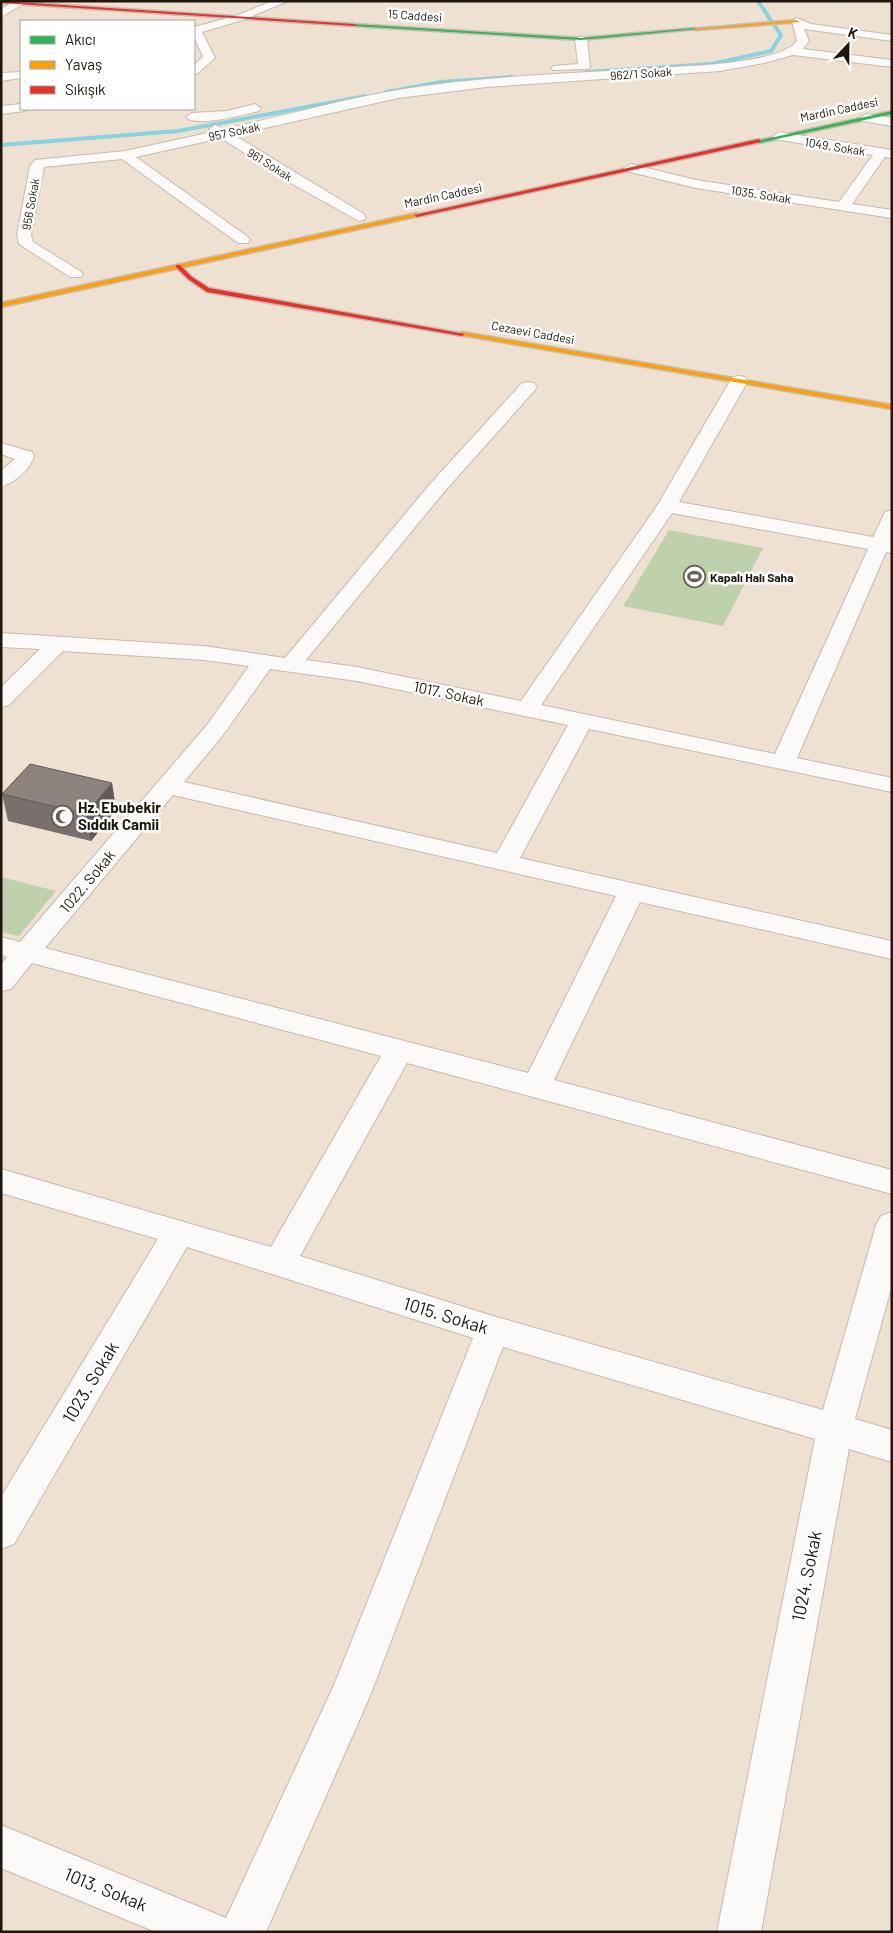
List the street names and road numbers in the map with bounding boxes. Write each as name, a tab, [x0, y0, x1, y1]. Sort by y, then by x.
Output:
street label: 15 Caddesi	[387, 6, 443, 24]
street label: 962/1 Sokak	[610, 64, 672, 82]
street label: Mardin Caddesi	[799, 94, 879, 124]
street label: 957 Sokak	[207, 119, 261, 143]
street label: 1049. Sokak	[804, 134, 866, 158]
street label: 961 Sokak	[245, 145, 295, 183]
street label: 956 Sokak	[19, 177, 41, 231]
street label: Mardin Caddesi	[403, 180, 483, 210]
street label: 1035. Sokak	[730, 182, 792, 206]
street label: Cezaevi Caddesi	[490, 318, 576, 346]
street label: 1017. Sokak	[412, 677, 486, 709]
street label: 1022. Sokak	[56, 846, 119, 916]
street label: 1015. Sokak	[401, 1292, 491, 1338]
street label: 1023. Sokak	[57, 1337, 123, 1427]
street label: 1024. Sokak	[786, 1529, 826, 1623]
street label: 1013. Sokak	[61, 1862, 151, 1916]

